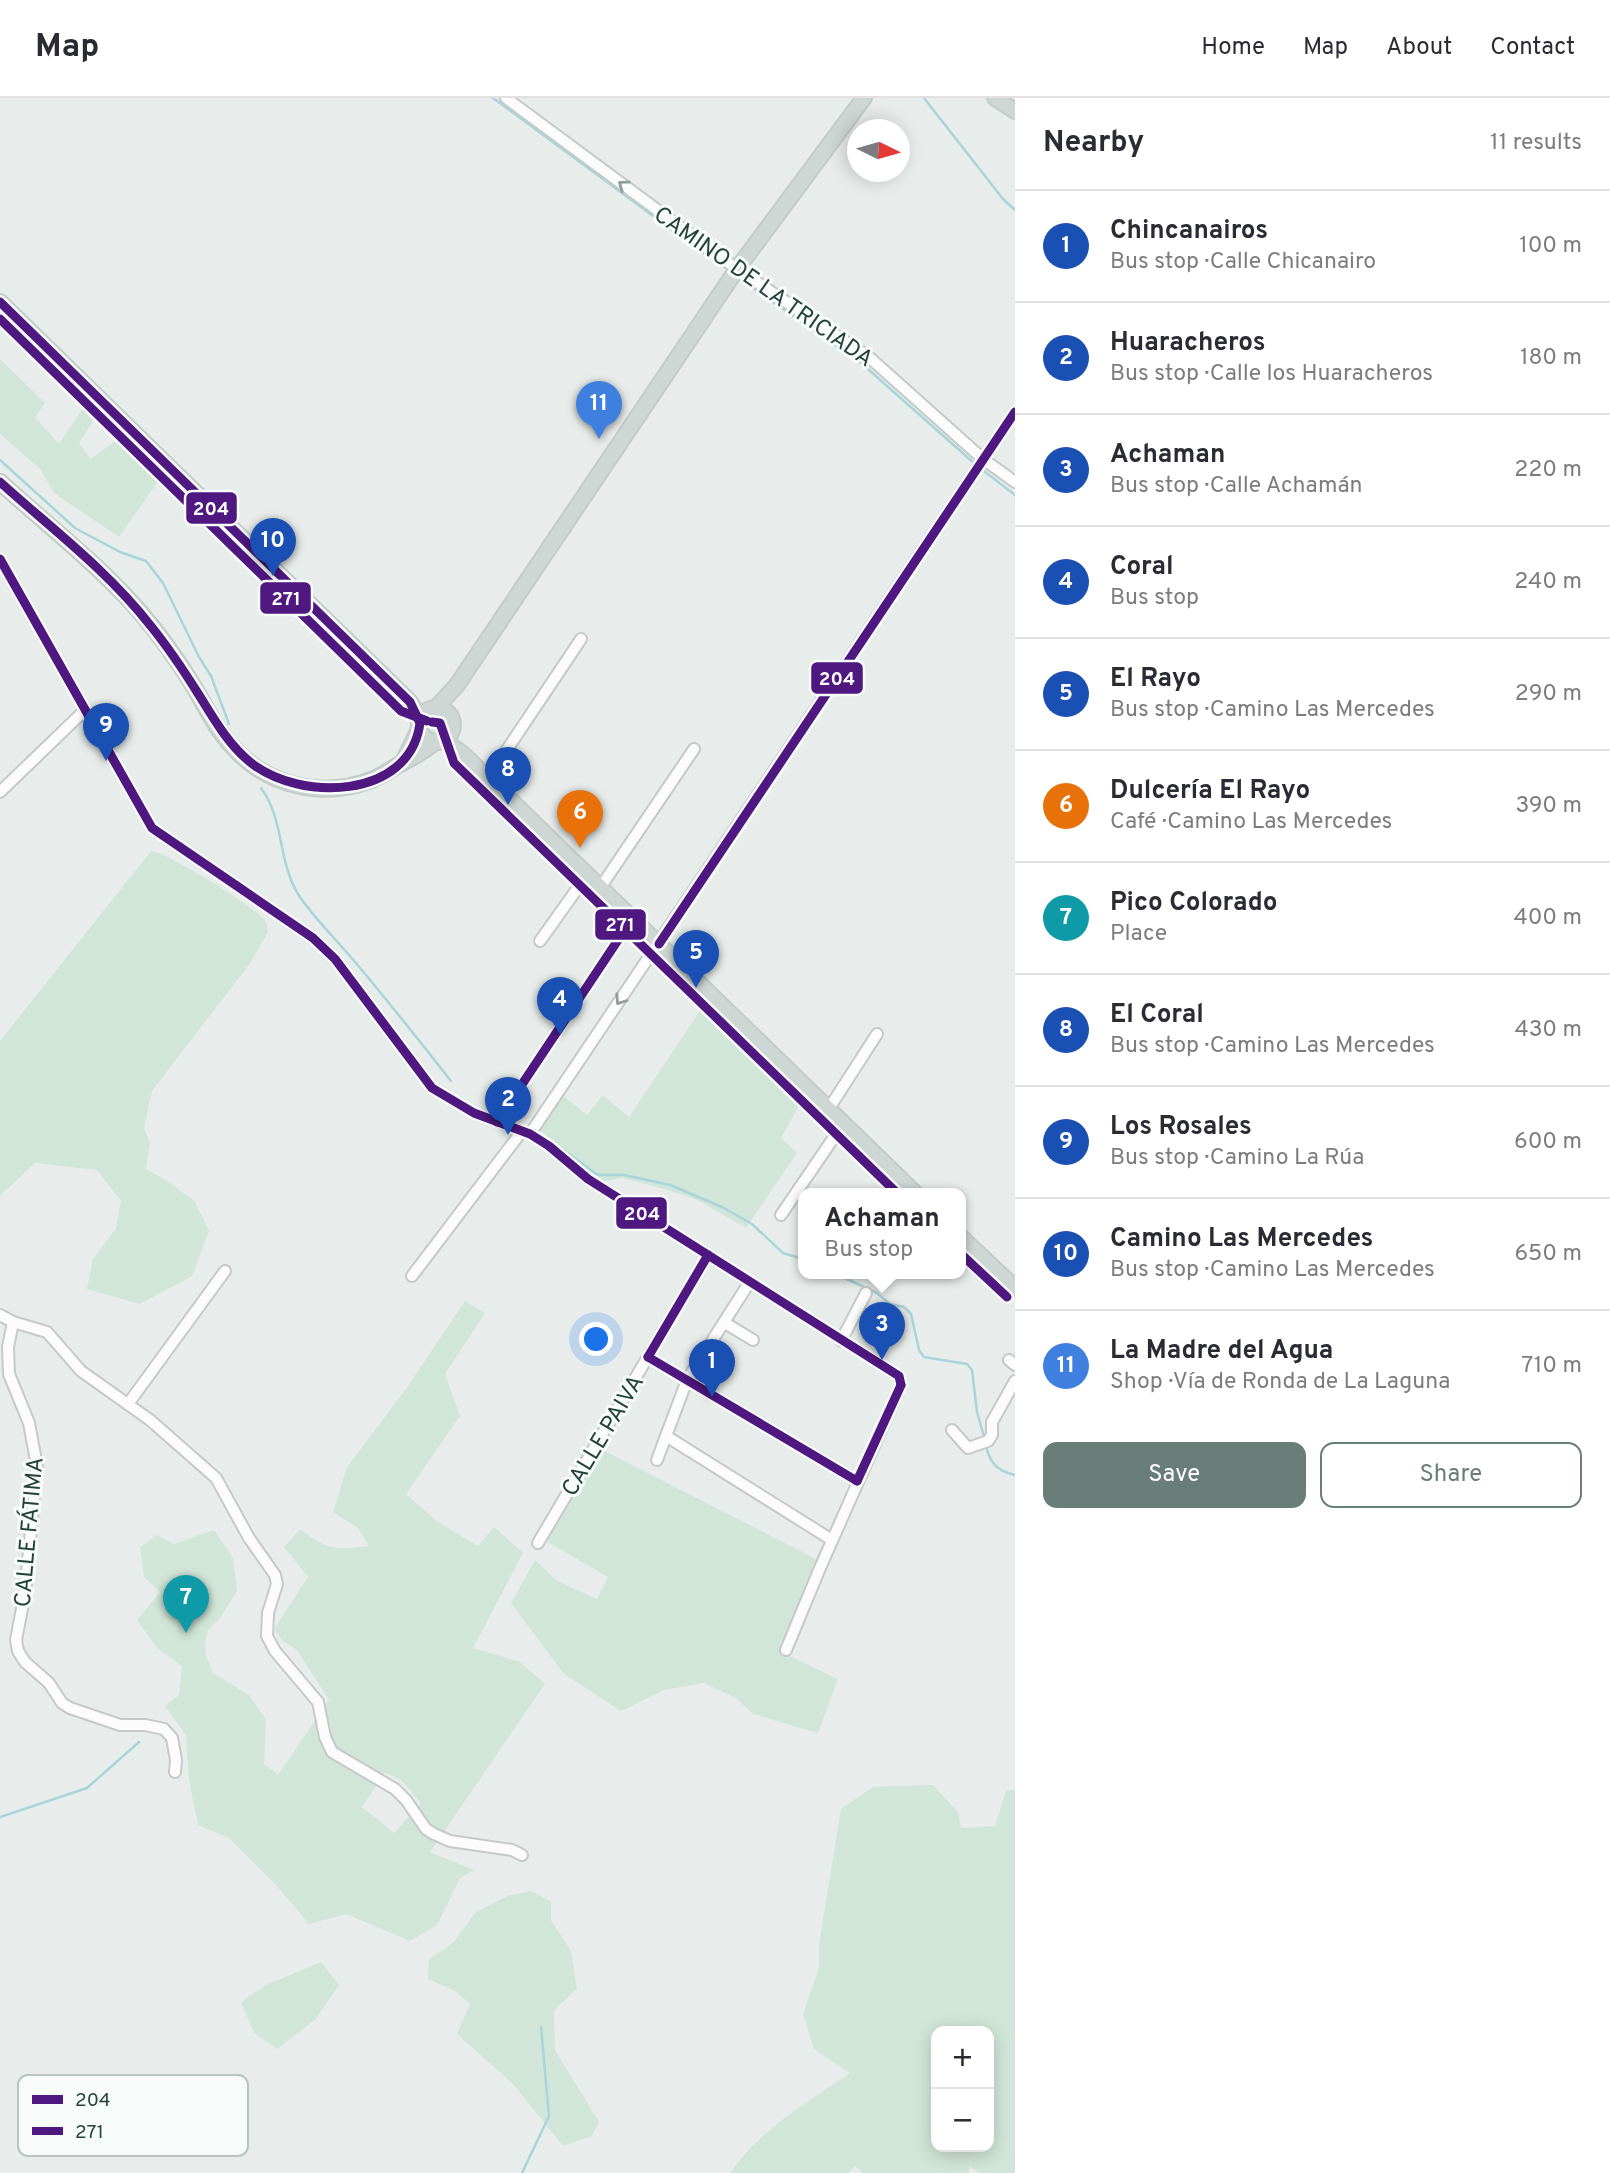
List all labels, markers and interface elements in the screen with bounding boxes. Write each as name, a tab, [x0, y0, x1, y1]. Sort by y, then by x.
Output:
text: Map	[35, 27, 99, 69]
text: Home	[1201, 33, 1265, 63]
text: Map	[1303, 33, 1348, 63]
text: About	[1386, 33, 1452, 63]
text: Contact	[1490, 33, 1575, 63]
north arrow	[847, 119, 910, 182]
text: Nearby	[1043, 125, 1144, 162]
text: 11 results	[1490, 129, 1582, 158]
one-way arrow	[618, 181, 630, 193]
street label: CAMINO DE LA TRICIADA	[647, 201, 878, 375]
text: Chincanairos	[1110, 215, 1268, 248]
text: 1	[1061, 232, 1071, 261]
text: 100 m	[1519, 232, 1582, 261]
text: Bus stop · Calle Chicanairo	[1110, 248, 1376, 277]
text: Huaracheros	[1110, 327, 1266, 360]
text: 2	[1059, 344, 1073, 373]
text: 180 m	[1520, 344, 1582, 373]
text: Bus stop · Calle los Huaracheros	[1110, 360, 1433, 389]
pin: 11	[576, 381, 622, 439]
text: Achaman	[1110, 439, 1225, 472]
text: 3	[1059, 456, 1073, 485]
text: 220 m	[1514, 456, 1582, 485]
text: Bus stop · Calle Achamán	[1110, 472, 1363, 501]
line badge: 204	[185, 491, 238, 525]
text: 204	[193, 498, 229, 522]
pin: 10	[250, 518, 296, 576]
text: Coral	[1110, 551, 1174, 584]
text: 4	[1059, 568, 1073, 597]
text: 240 m	[1514, 568, 1582, 597]
line badge: 271	[259, 581, 312, 615]
text: Bus stop	[1110, 584, 1199, 613]
text: 271	[271, 588, 301, 612]
line badge: 204	[810, 661, 864, 695]
text: El Rayo	[1110, 663, 1201, 696]
text: 204	[819, 668, 855, 692]
text: 5	[1059, 680, 1073, 709]
text: 290 m	[1515, 680, 1582, 709]
text: Bus stop · Camino Las Mercedes	[1110, 696, 1435, 725]
pin: 9	[83, 703, 129, 761]
pin: 8	[485, 747, 531, 805]
text: Dulcería El Rayo	[1110, 775, 1310, 808]
pin: 6	[557, 790, 603, 848]
text: 6	[1059, 792, 1073, 821]
text: 390 m	[1515, 792, 1582, 821]
text: Café · Camino Las Mercedes	[1110, 808, 1392, 837]
text: Pico Colorado	[1110, 887, 1277, 920]
text: 7	[1060, 904, 1072, 933]
text: 400 m	[1513, 904, 1582, 933]
line badge: 271	[594, 908, 647, 941]
text: 271	[605, 914, 635, 938]
text: Place	[1110, 920, 1167, 949]
pin: 5	[673, 930, 719, 988]
pin: 4	[537, 977, 583, 1035]
one-way arrow	[616, 992, 628, 1005]
text: El Coral	[1110, 999, 1204, 1032]
text: 8	[1059, 1016, 1073, 1045]
text: 430 m	[1514, 1016, 1582, 1045]
text: Bus stop · Camino Las Mercedes	[1110, 1032, 1435, 1061]
pin: 2	[485, 1077, 531, 1135]
text: Los Rosales	[1110, 1111, 1252, 1144]
text: 9	[1059, 1128, 1073, 1157]
text: 600 m	[1514, 1128, 1582, 1157]
text: Bus stop · Camino La Rúa	[1110, 1144, 1364, 1173]
popup	[798, 1188, 966, 1279]
line badge: 204	[615, 1196, 668, 1230]
text: 204	[624, 1203, 660, 1227]
text: Achaman	[824, 1203, 940, 1236]
text: Camino Las Mercedes	[1110, 1223, 1373, 1256]
text: Bus stop	[824, 1236, 913, 1265]
text: 10	[1054, 1240, 1078, 1269]
text: 650 m	[1514, 1240, 1582, 1269]
text: Bus stop · Camino Las Mercedes	[1110, 1256, 1435, 1285]
pin: 3	[859, 1302, 905, 1360]
your location	[579, 1322, 613, 1356]
text: La Madre del Agua	[1110, 1335, 1333, 1368]
pin: 1	[689, 1339, 735, 1397]
text: 11	[1057, 1352, 1075, 1381]
text: 710 m	[1521, 1352, 1582, 1381]
text: Shop · Vía de Ronda de La Laguna	[1110, 1368, 1450, 1397]
street label: CALLE PAIVA	[557, 1370, 652, 1502]
button: Save	[1043, 1442, 1306, 1508]
button: Share	[1320, 1442, 1582, 1508]
street label: CALLE FÁTIMA	[8, 1456, 52, 1609]
pin: 7	[163, 1575, 209, 1633]
map controls	[931, 2026, 994, 2152]
button: +	[931, 2026, 994, 2089]
legend	[18, 2075, 248, 2156]
text: 204	[75, 2089, 111, 2113]
button: −	[931, 2089, 994, 2152]
text: 271	[75, 2121, 104, 2145]

